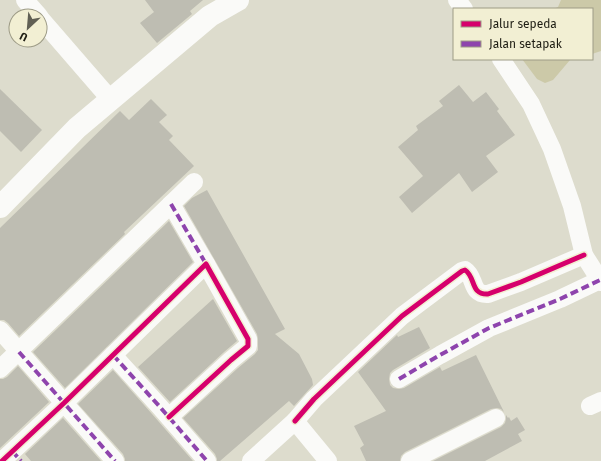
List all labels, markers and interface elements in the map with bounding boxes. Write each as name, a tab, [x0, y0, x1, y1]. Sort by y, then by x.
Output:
north arrow	[8, 8, 48, 48]
legend	[453, 8, 593, 60]
text: Jalur sepeda	[489, 17, 557, 31]
text: U	[18, 29, 30, 44]
text: Jalan setapak	[489, 37, 563, 51]

